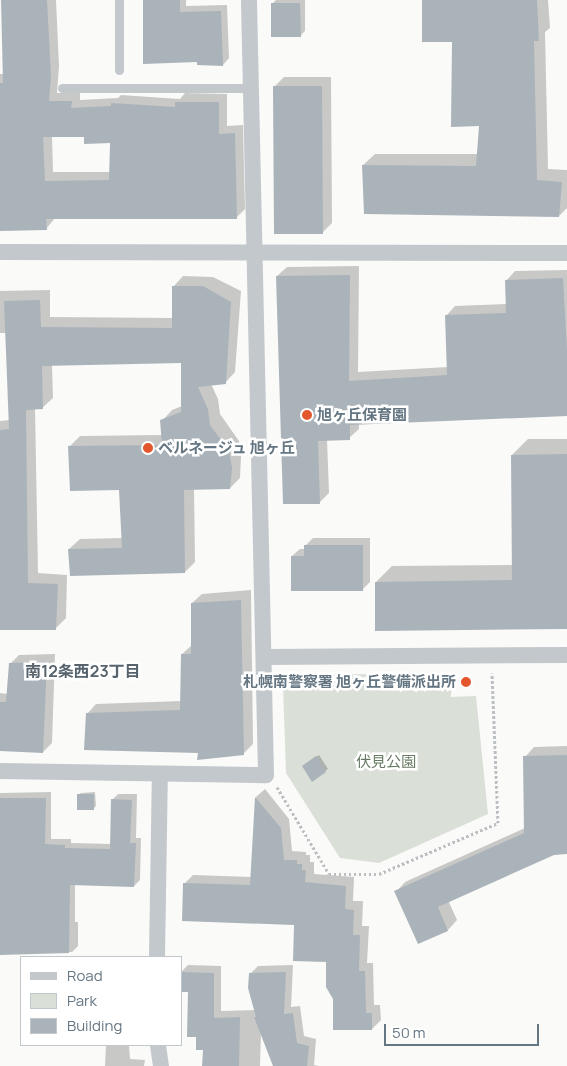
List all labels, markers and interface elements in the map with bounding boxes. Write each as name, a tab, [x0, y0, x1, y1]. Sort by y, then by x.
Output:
place label: 旭ヶ丘保育園	[317, 406, 407, 424]
marker: 旭ヶ丘保育園	[301, 409, 313, 421]
place label: ベルネージュ 旭ヶ丘	[158, 439, 296, 457]
marker: ベルネージュ 旭ヶ丘	[142, 442, 154, 454]
district label: 南12条西23丁目	[25, 661, 141, 681]
place label: 札幌南警察署 旭ヶ丘警備派出所	[243, 673, 456, 691]
marker: 札幌南警察署 旭ヶ丘警備派出所	[460, 676, 472, 688]
park label: 伏見公園	[356, 753, 416, 771]
legend	[20, 956, 182, 1046]
text: Road	[67, 965, 103, 986]
text: Park	[67, 990, 97, 1011]
scale bar	[387, 1014, 542, 1046]
text: Building	[67, 1015, 122, 1036]
text: 50 m	[392, 1022, 426, 1043]

